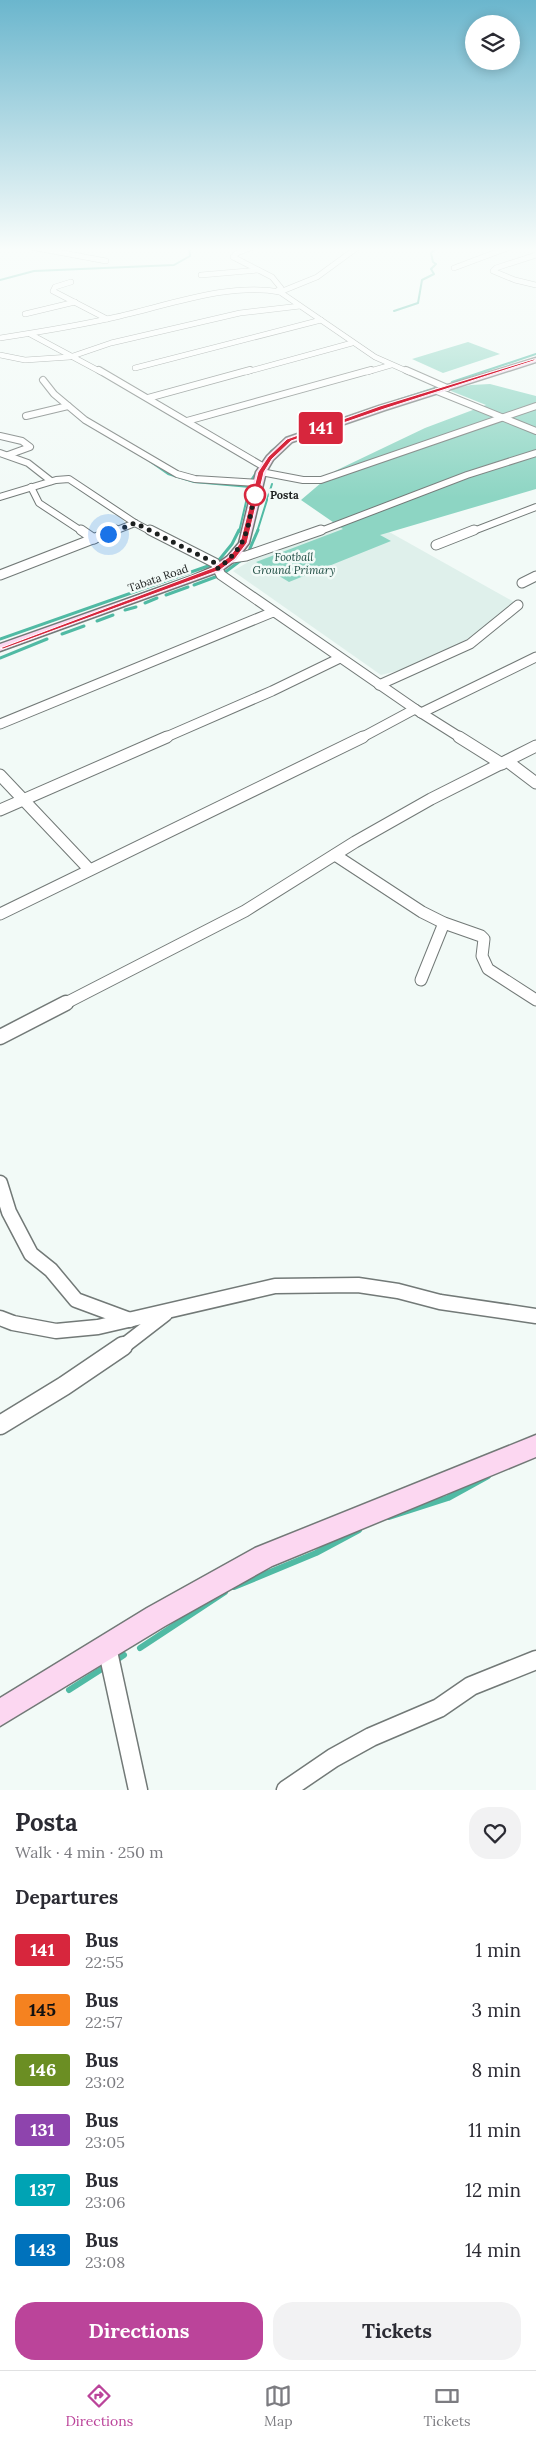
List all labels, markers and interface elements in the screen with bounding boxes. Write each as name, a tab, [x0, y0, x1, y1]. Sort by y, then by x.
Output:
map controls	[465, 15, 520, 70]
button: layers	[465, 15, 520, 70]
line badge: 141	[292, 412, 350, 444]
text: 141	[309, 416, 333, 439]
marker: Posta	[244, 484, 266, 506]
place label: Posta	[270, 488, 299, 502]
your location	[96, 522, 121, 547]
park label: Football Ground Primary	[253, 550, 336, 577]
street label: Tabata Road	[126, 561, 190, 595]
text: Posta	[15, 1807, 78, 1838]
button: heart	[469, 1807, 521, 1859]
text: Walk · 4 min · 250 m	[15, 1842, 163, 1862]
text: Departures	[15, 1885, 118, 1909]
text: Bus	[85, 1928, 118, 1952]
text: 141	[30, 1938, 55, 1961]
text: 1 min	[475, 1938, 521, 1962]
text: 22:55	[85, 1952, 124, 1972]
text: Bus	[85, 1988, 118, 2012]
text: 145	[29, 1998, 56, 2021]
text: 3 min	[472, 1998, 521, 2022]
text: 22:57	[85, 2012, 122, 2032]
text: Bus	[85, 2048, 118, 2072]
text: 146	[29, 2058, 56, 2081]
text: 8 min	[471, 2058, 521, 2082]
text: 23:02	[85, 2072, 125, 2092]
text: Bus	[85, 2108, 118, 2132]
text: 131	[30, 2118, 55, 2141]
text: 11 min	[468, 2118, 521, 2142]
text: 23:05	[85, 2132, 125, 2152]
text: Bus	[85, 2168, 118, 2192]
text: 137	[30, 2178, 55, 2201]
text: 12 min	[465, 2178, 521, 2202]
text: 23:06	[85, 2192, 125, 2212]
text: Bus	[85, 2228, 118, 2252]
text: 143	[29, 2238, 56, 2261]
text: 14 min	[465, 2238, 521, 2262]
text: 23:08	[85, 2252, 125, 2272]
button: Directions	[15, 2302, 263, 2360]
button: Tickets	[273, 2302, 521, 2360]
tab: Directions	[65, 2382, 133, 2430]
tab: Map	[264, 2382, 293, 2430]
tab: Tickets	[423, 2382, 471, 2430]

